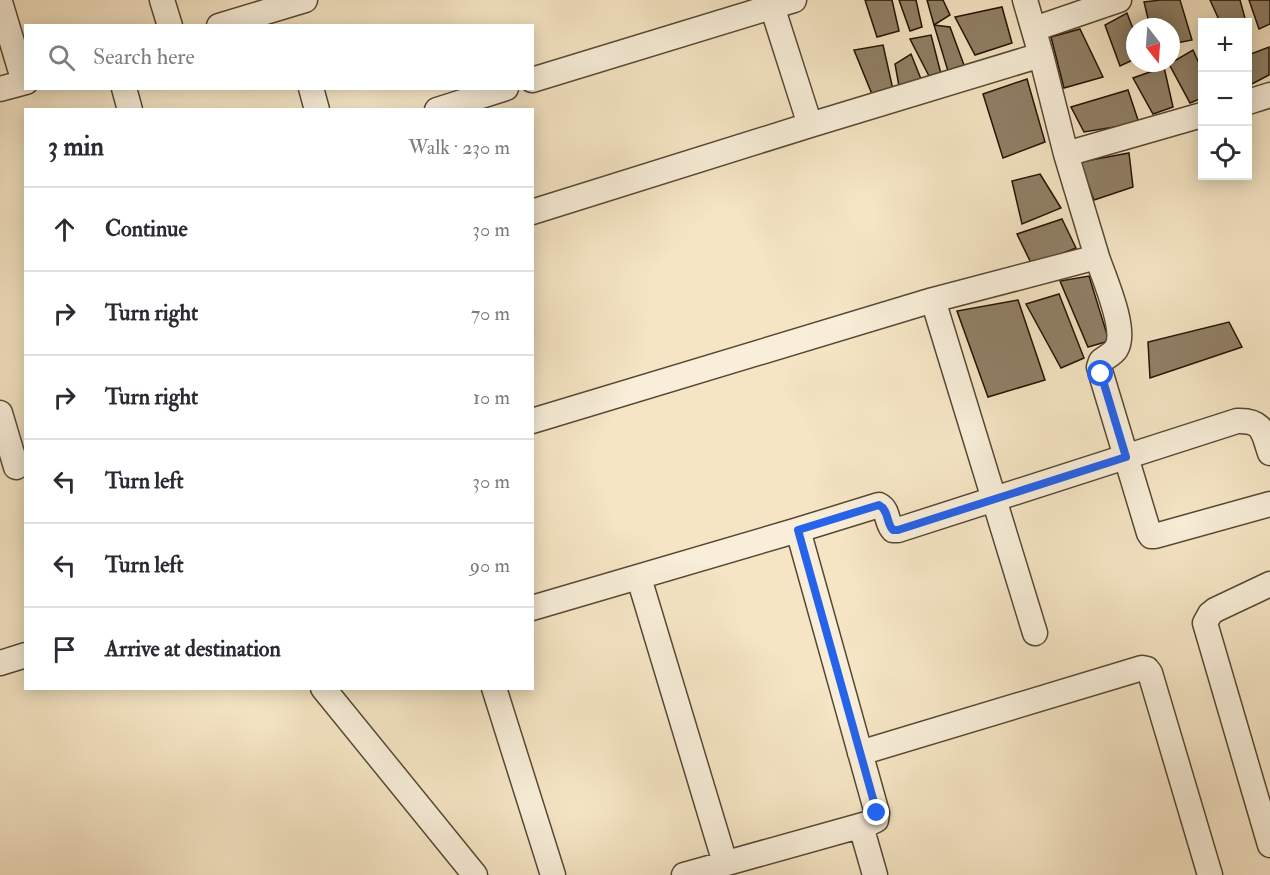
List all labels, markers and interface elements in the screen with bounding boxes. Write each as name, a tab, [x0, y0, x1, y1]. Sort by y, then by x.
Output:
north arrow	[1126, 18, 1180, 72]
map controls	[1198, 18, 1252, 180]
button: +	[1198, 18, 1252, 72]
search box	[24, 24, 534, 90]
icon: search	[45, 41, 78, 74]
text: Search here	[93, 43, 195, 71]
button: −	[1198, 72, 1252, 126]
button: locate	[1198, 126, 1252, 180]
text: 3 min	[48, 131, 104, 163]
text: Walk · 230 m	[408, 135, 510, 160]
icon: ahead	[48, 213, 81, 246]
text: Continue	[105, 215, 188, 243]
text: 30 m	[472, 217, 510, 242]
icon: right	[48, 297, 81, 330]
text: Turn right	[105, 299, 198, 327]
text: 70 m	[471, 301, 510, 326]
route start	[1087, 360, 1113, 386]
icon: right	[48, 381, 81, 414]
text: Turn right	[105, 383, 198, 411]
text: 10 m	[473, 385, 510, 410]
icon: left	[48, 465, 81, 498]
text: Turn left	[105, 467, 184, 495]
text: 30 m	[472, 469, 510, 494]
icon: left	[48, 549, 81, 582]
text: Turn left	[105, 551, 184, 579]
text: 90 m	[470, 553, 510, 578]
icon: arrive	[48, 633, 81, 666]
text: Arrive at destination	[105, 635, 281, 663]
route end	[863, 799, 889, 825]

